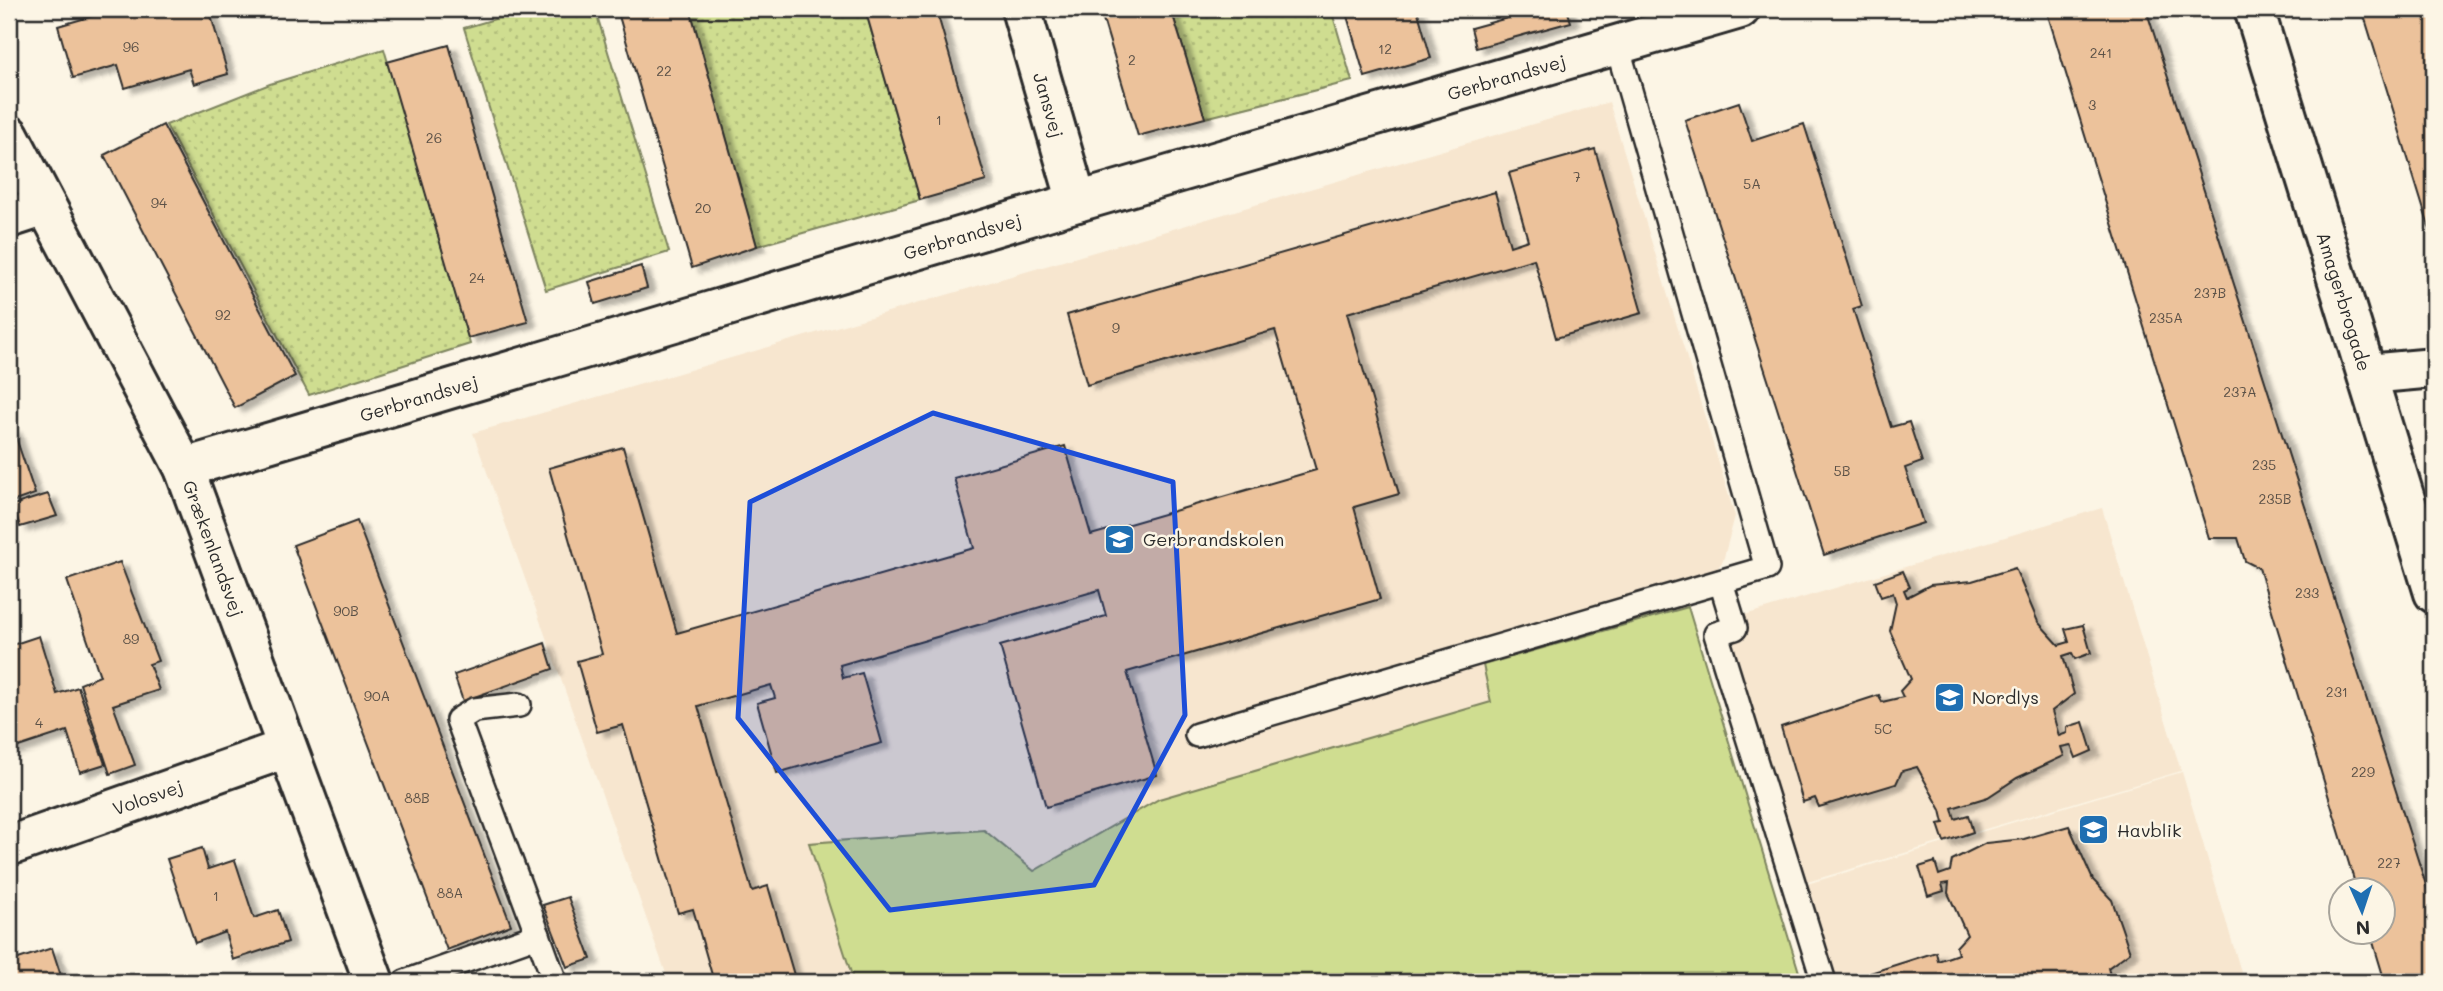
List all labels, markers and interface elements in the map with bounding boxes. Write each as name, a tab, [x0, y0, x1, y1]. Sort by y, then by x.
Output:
house number: 96	[123, 37, 139, 56]
house number: 12	[1378, 39, 1392, 58]
house number: 241	[2090, 43, 2112, 62]
street label: Gerbrandsvej	[1444, 48, 1568, 106]
house number: 2	[1128, 50, 1136, 69]
house number: 22	[656, 61, 672, 80]
street label: Jansvej	[1028, 70, 1070, 140]
house number: 3	[2088, 95, 2096, 114]
house number: 1	[936, 110, 942, 129]
house number: 26	[426, 128, 442, 147]
house number: 7	[1573, 167, 1581, 186]
house number: 5A	[1743, 174, 1761, 193]
house number: 94	[151, 193, 168, 212]
house number: 20	[695, 198, 712, 217]
street label: Gerbrandsvej	[900, 207, 1024, 265]
street label: Amagerbrogade	[2311, 229, 2377, 374]
house number: 24	[469, 268, 486, 287]
house number: 237B	[2194, 283, 2226, 302]
house number: 92	[215, 305, 231, 324]
house number: 235A	[2149, 308, 2183, 327]
house number: 9	[1112, 318, 1120, 337]
street label: Gerbrandsvej	[357, 369, 481, 427]
house number: 237A	[2223, 382, 2257, 401]
house number: 235	[2252, 455, 2276, 474]
house number: 5B	[1834, 461, 1850, 480]
street label: Grækenlandsvej	[178, 477, 250, 620]
house number: 235B	[2259, 489, 2291, 508]
school or university icon: Gerbrandskolen	[1103, 522, 1137, 556]
place label: Gerbrandskolen	[1143, 527, 1284, 551]
house number: 233	[2295, 583, 2319, 602]
house number: 90B	[333, 601, 359, 620]
house number: 89	[123, 629, 139, 648]
school or university icon: Nordlys	[1932, 680, 1966, 714]
house number: 231	[2326, 682, 2348, 701]
place label: Nordlys	[1972, 685, 2039, 709]
house number: 90A	[364, 686, 390, 705]
house number: 4	[35, 713, 44, 732]
house number: 5C	[1874, 719, 1892, 738]
house number: 229	[2351, 762, 2375, 781]
street label: Volosvej	[109, 774, 186, 821]
house number: 88B	[404, 788, 430, 807]
school or university icon: Havblik	[2077, 813, 2111, 847]
place label: Havblik	[2117, 818, 2182, 842]
house number: 227	[2377, 853, 2401, 872]
north arrow	[2328, 876, 2398, 946]
house number: 88A	[437, 883, 463, 902]
house number: 1	[213, 886, 219, 905]
text: N	[2355, 916, 2371, 941]

